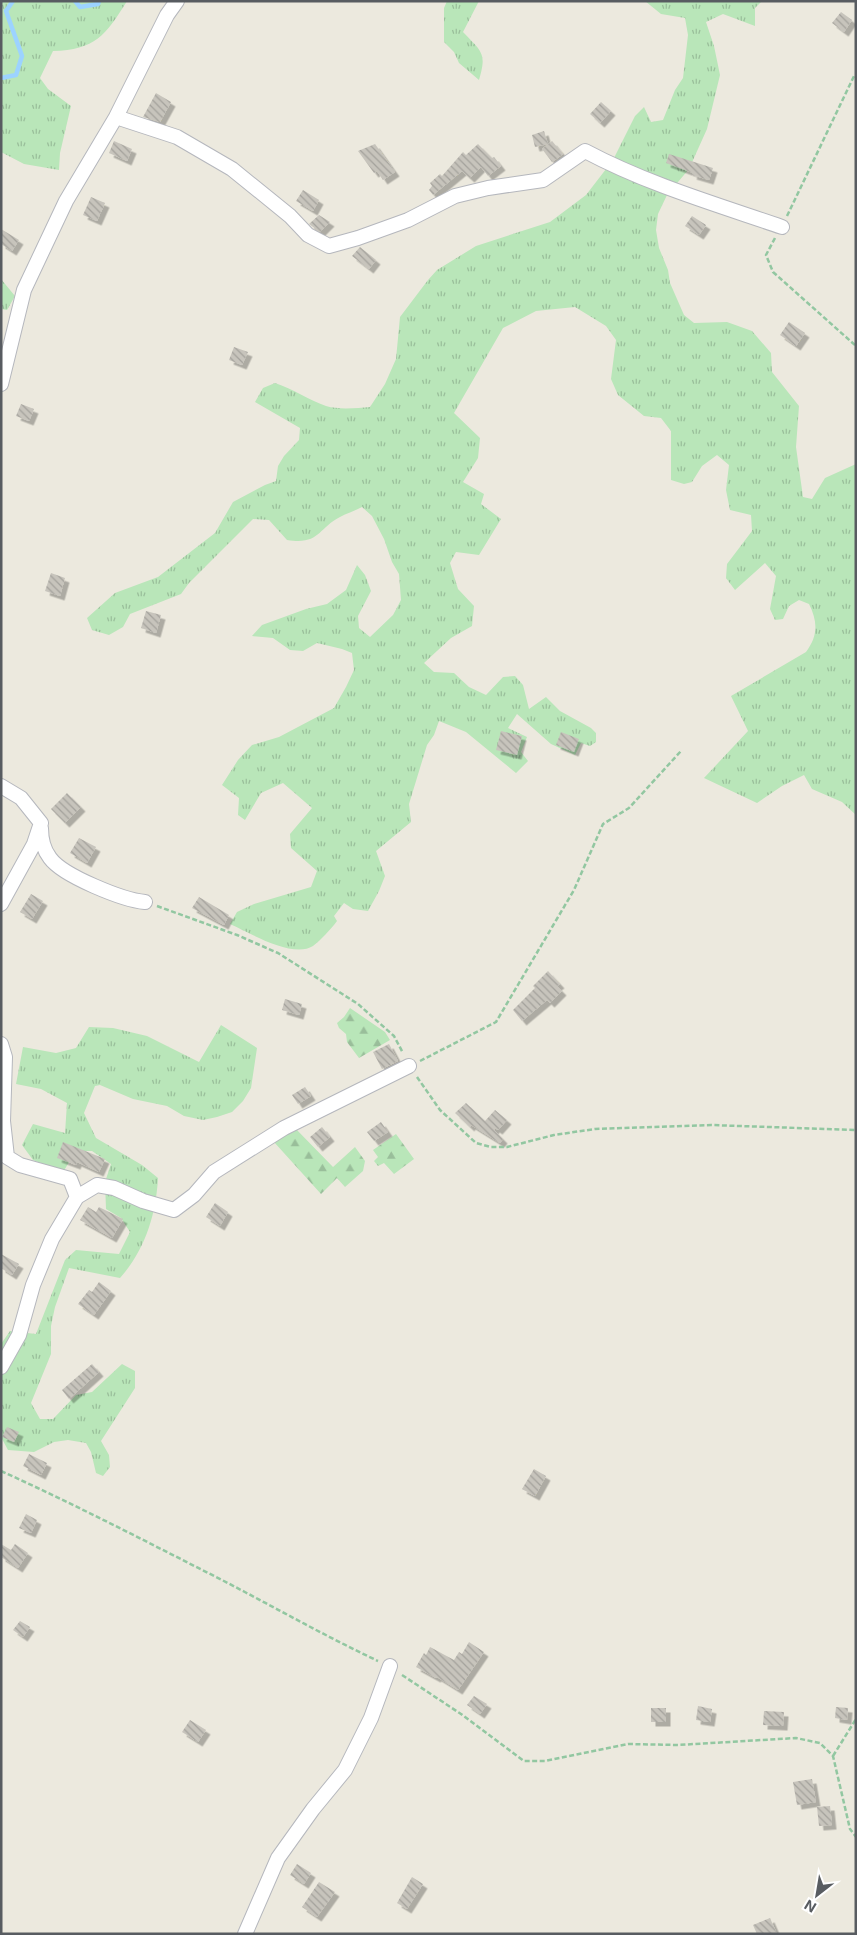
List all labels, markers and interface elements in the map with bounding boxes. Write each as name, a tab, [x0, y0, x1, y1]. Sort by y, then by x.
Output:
north arrow	[792, 1870, 842, 1920]
text: N	[801, 1897, 819, 1917]

